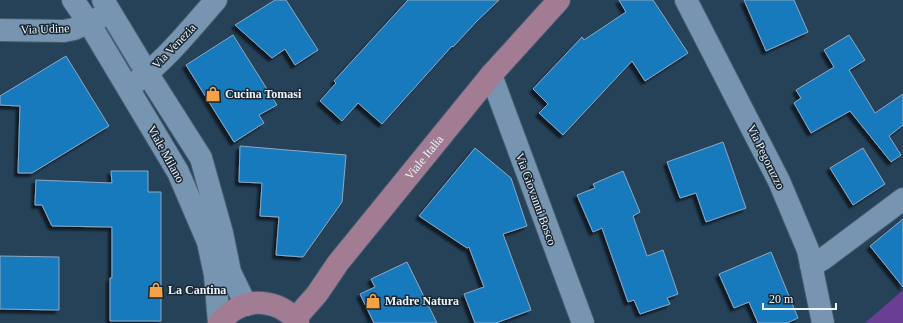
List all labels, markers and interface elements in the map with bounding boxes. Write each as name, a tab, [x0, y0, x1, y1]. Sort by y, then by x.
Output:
street label: Via Venezia	[149, 20, 199, 71]
street label: Via Udine	[20, 21, 70, 37]
shop icon: Cucina Tomasi	[204, 85, 222, 103]
place label: Cucina Tomasi	[225, 87, 302, 101]
street label: Via Pegoruzzo	[744, 122, 788, 192]
street label: Viale Milano	[145, 123, 187, 185]
street label: Viale Italia	[402, 132, 447, 182]
street label: Via Giovanni Bosco	[513, 151, 559, 247]
shop icon: La Cantina	[147, 281, 165, 299]
place label: La Cantina	[168, 283, 226, 297]
scale bar	[763, 285, 836, 311]
shop icon: Madre Natura	[364, 292, 382, 310]
text: 20 m	[769, 292, 794, 306]
place label: Madre Natura	[385, 294, 459, 308]

